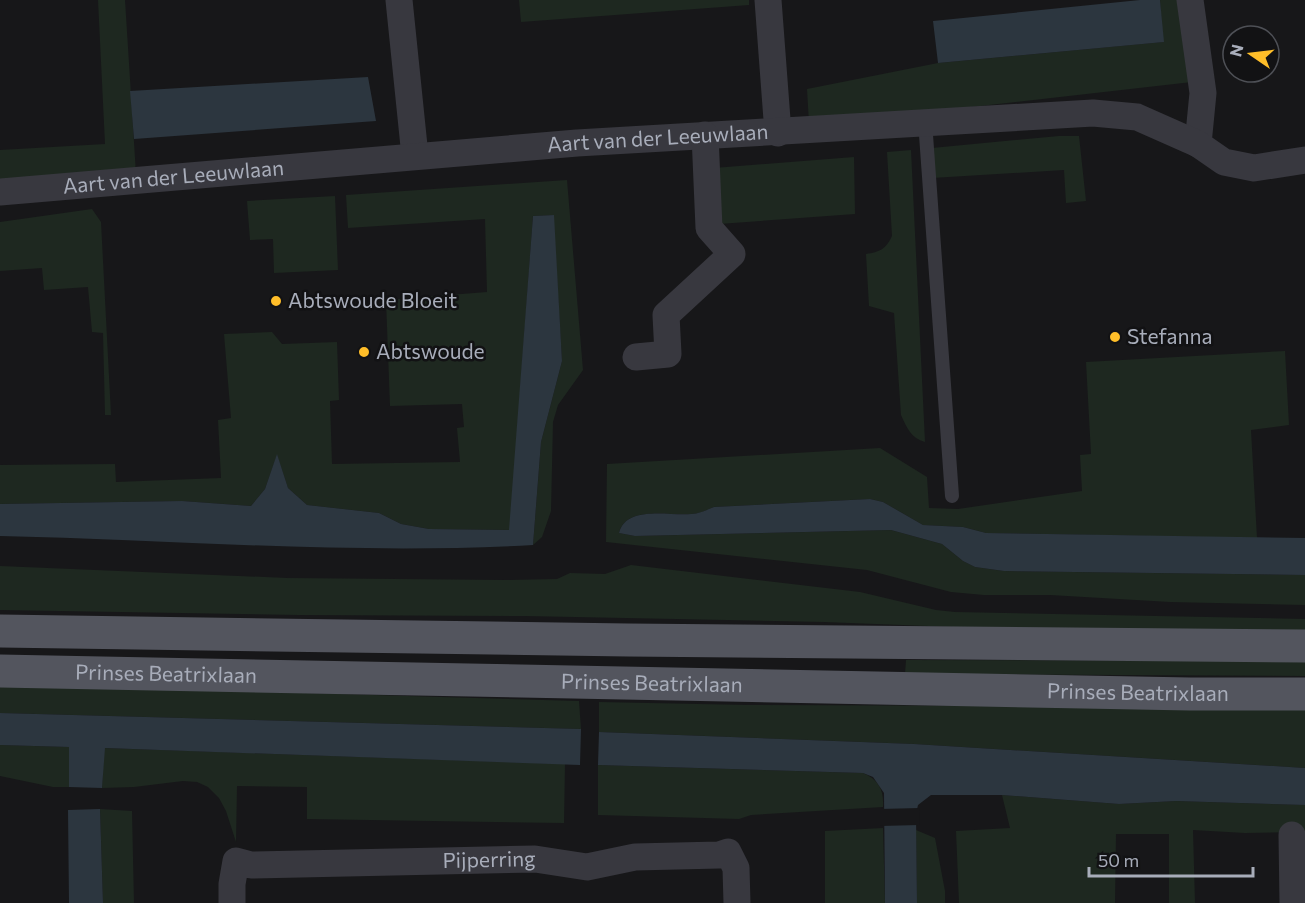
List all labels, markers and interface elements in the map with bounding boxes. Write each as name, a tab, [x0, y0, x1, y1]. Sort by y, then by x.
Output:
north arrow	[1221, 24, 1281, 84]
text: N	[1225, 42, 1247, 58]
street label: Aart van der Leeuwlaan	[546, 118, 769, 156]
street label: Aart van der Leeuwlaan	[62, 154, 285, 198]
place label: Abtswoude Bloeit	[288, 287, 457, 312]
marker: Abtswoude Bloeit	[269, 294, 283, 308]
place label: Stefanna	[1127, 323, 1213, 348]
marker: Stefanna	[1108, 330, 1122, 344]
place label: Abtswoude	[376, 338, 485, 363]
marker: Abtswoude	[357, 345, 371, 359]
street label: Prinses Beatrixlaan	[75, 658, 257, 687]
street label: Prinses Beatrixlaan	[561, 668, 743, 696]
street label: Prinses Beatrixlaan	[1047, 677, 1229, 705]
scale bar	[1089, 840, 1252, 878]
street label: Pijperring	[442, 845, 536, 872]
text: 50 m	[1098, 849, 1139, 871]

